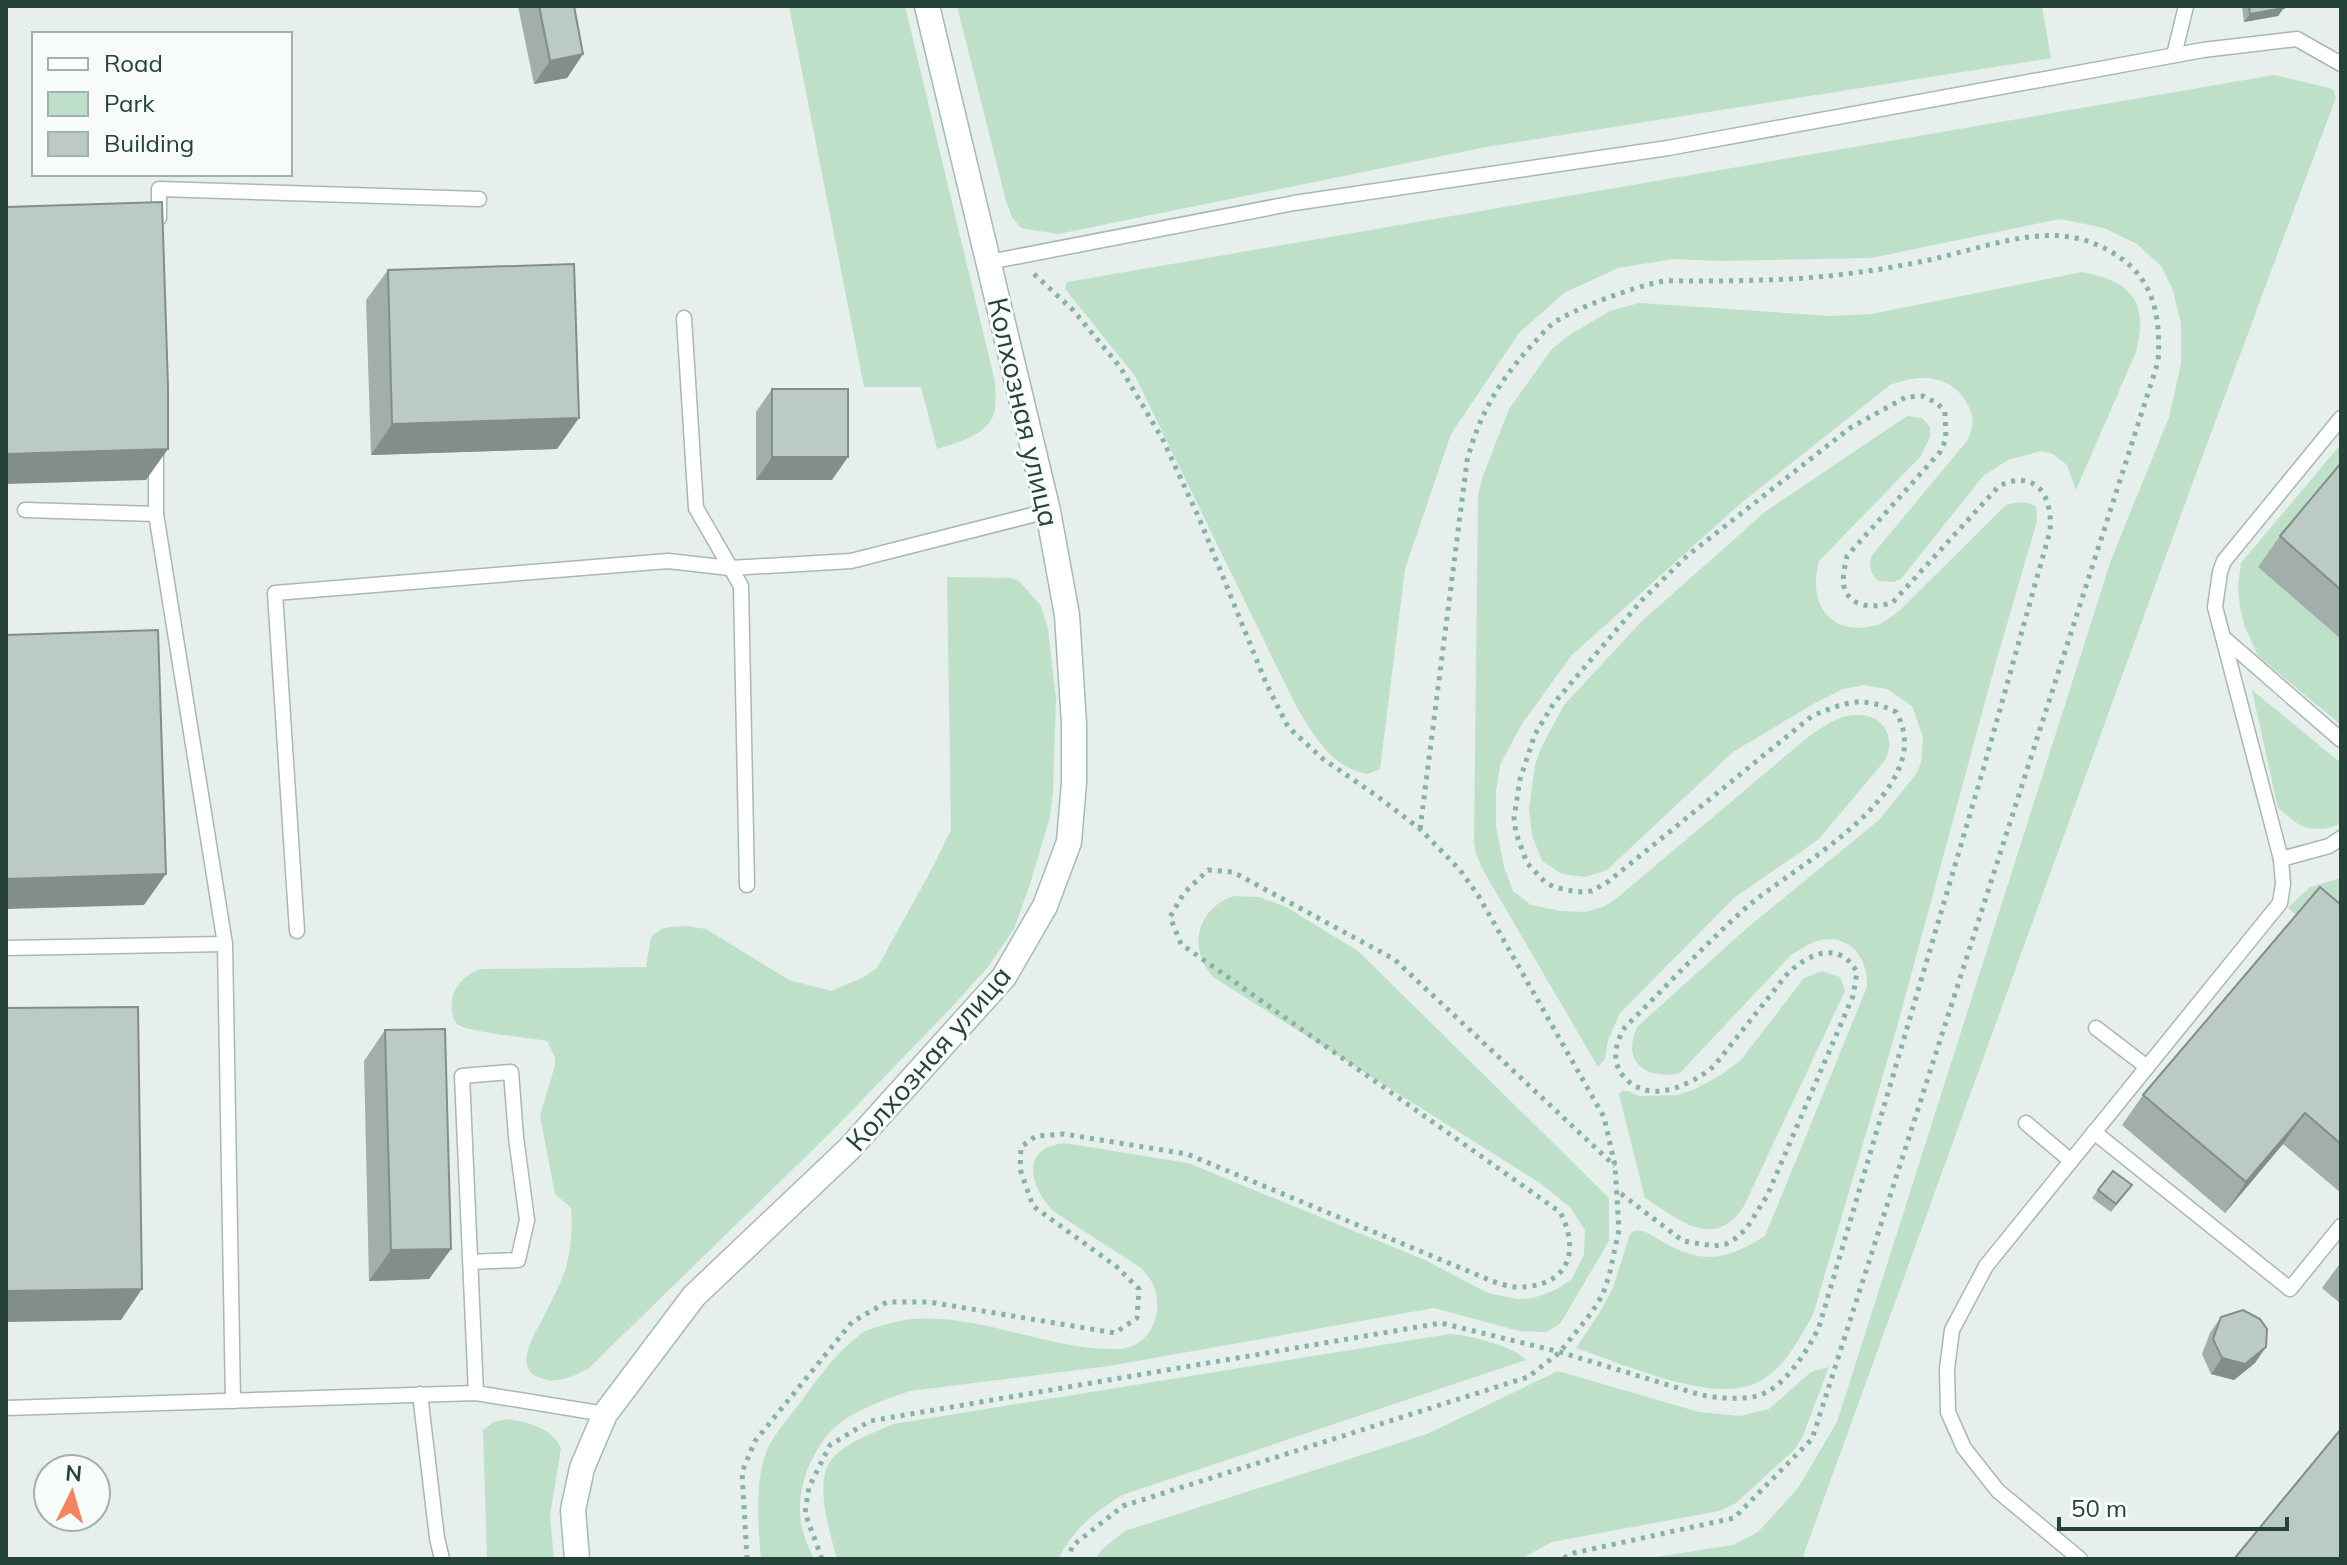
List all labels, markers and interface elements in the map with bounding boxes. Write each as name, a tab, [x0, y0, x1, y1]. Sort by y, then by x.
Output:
legend	[32, 32, 292, 176]
text: Road	[104, 48, 163, 78]
text: Park	[104, 88, 155, 118]
text: Building	[104, 128, 194, 158]
street label: Колхозная улица	[981, 294, 1067, 530]
street label: Колхозная улица	[838, 958, 1018, 1158]
north arrow	[32, 1453, 112, 1533]
text: N	[64, 1458, 83, 1488]
scale bar	[2059, 1481, 2287, 1531]
text: 50 m	[2071, 1493, 2127, 1523]

